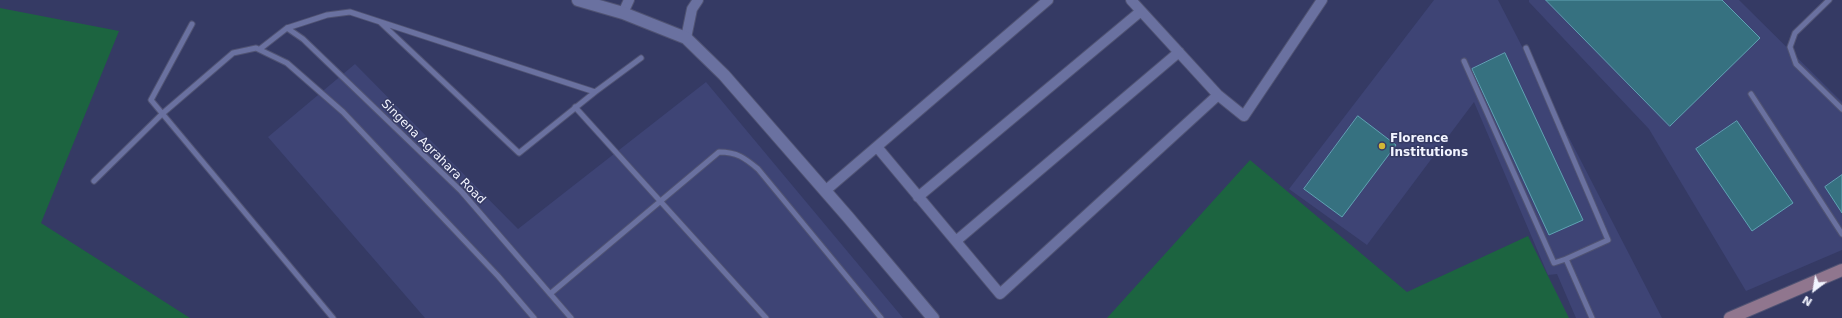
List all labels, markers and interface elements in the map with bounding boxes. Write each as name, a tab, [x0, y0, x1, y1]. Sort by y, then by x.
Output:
street label: Singena Agrahara Road	[378, 97, 488, 207]
place label: Florence Institutions	[1390, 132, 1468, 160]
marker: Florence Institutions	[1377, 141, 1387, 151]
north arrow	[1794, 270, 1834, 310]
text: N	[1800, 293, 1815, 309]

